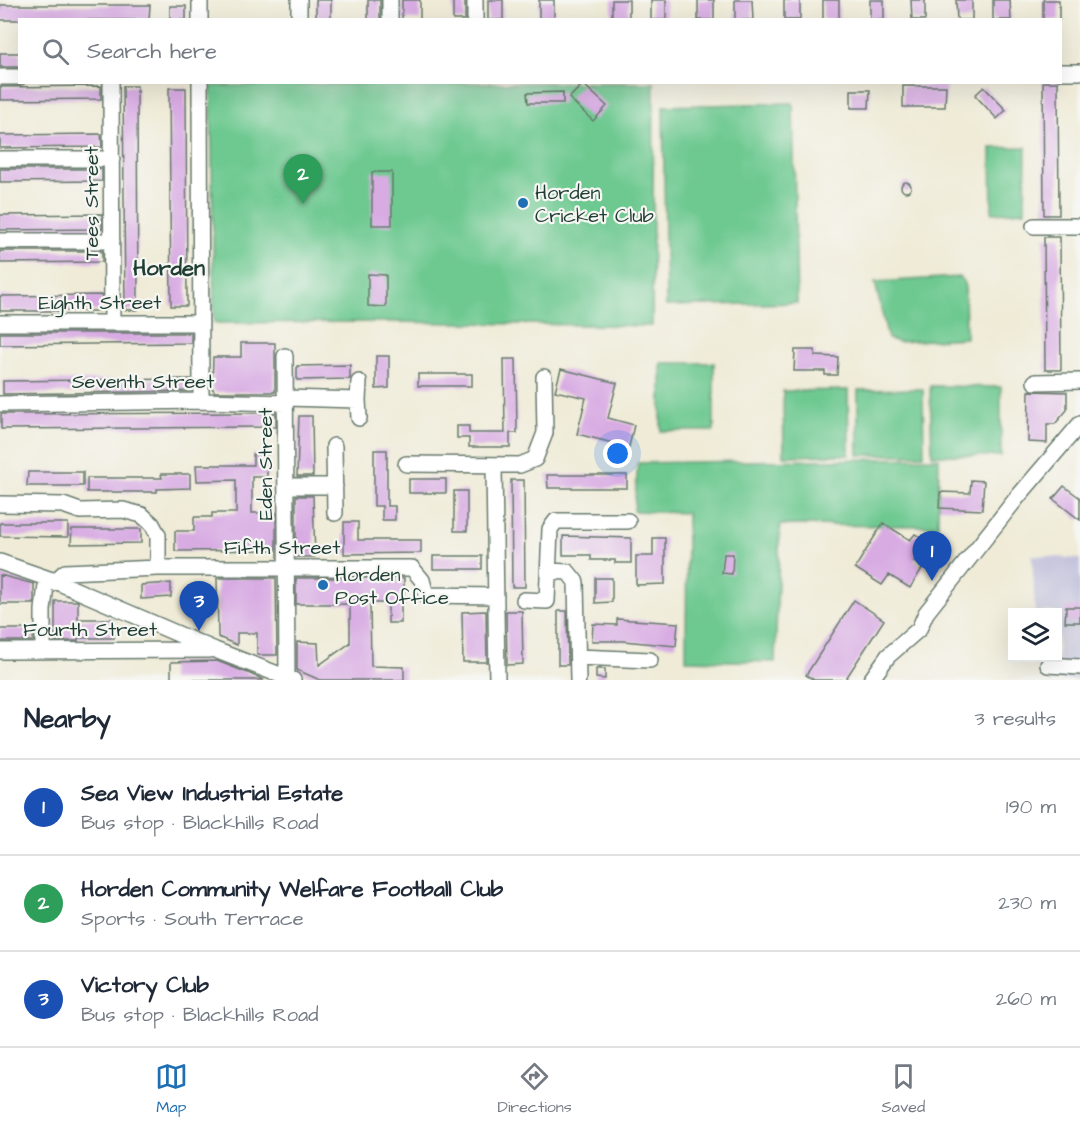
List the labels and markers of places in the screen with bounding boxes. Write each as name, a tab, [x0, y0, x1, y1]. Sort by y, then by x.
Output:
pin: 2	[284, 154, 322, 204]
place label: Horden Cricket Club	[535, 179, 654, 230]
marker: Horden Cricket Club	[516, 196, 530, 210]
pin: 1	[912, 532, 952, 581]
place label: Horden Post Office	[335, 561, 449, 612]
marker: Horden Post Office	[316, 578, 330, 592]
pin: 3	[180, 582, 218, 631]

